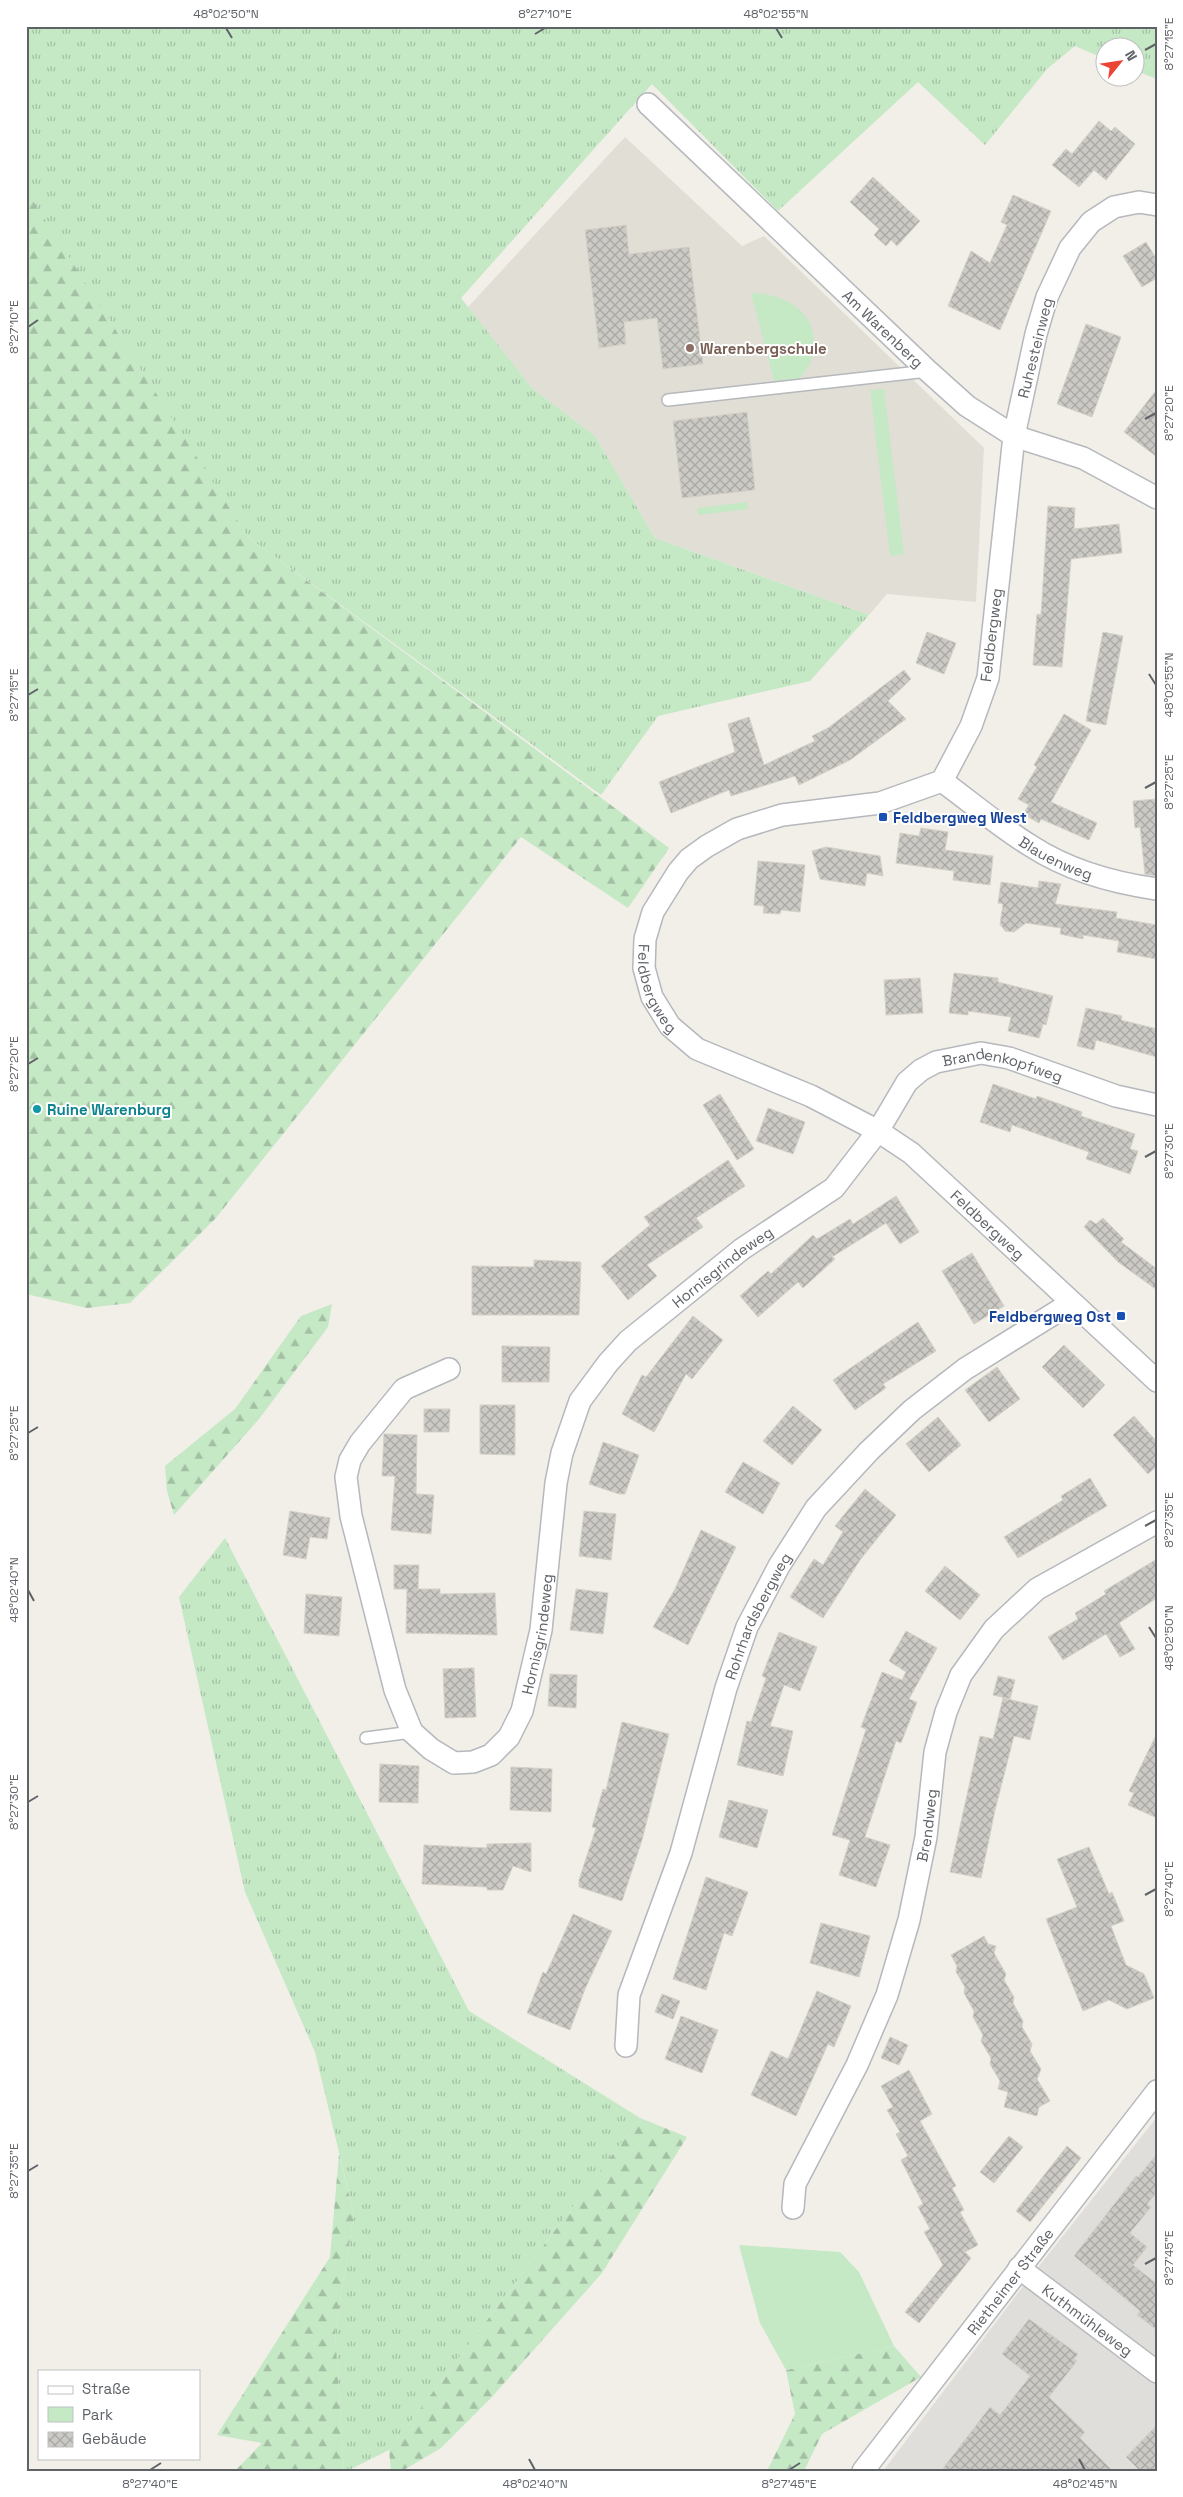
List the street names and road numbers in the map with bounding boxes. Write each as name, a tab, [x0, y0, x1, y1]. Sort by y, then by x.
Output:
street label: Am Warenberg	[839, 285, 928, 371]
street label: Ruhesteinweg	[1013, 296, 1057, 400]
street label: Feldbergweg	[976, 587, 1006, 683]
street label: Blauenweg	[1016, 832, 1095, 883]
street label: Feldbergweg	[634, 944, 681, 1037]
street label: Brandenkopfweg	[941, 1043, 1065, 1086]
street label: Feldbergweg	[947, 1185, 1029, 1263]
street label: Hornisgrindeweg	[668, 1222, 776, 1312]
street label: Rohrhardsbergweg	[720, 1549, 795, 1682]
street label: Hornisgrindeweg	[517, 1573, 556, 1696]
street label: Brendweg	[912, 1788, 941, 1863]
street label: Rietheimer Straße	[963, 2224, 1057, 2338]
street label: Kuthmühleweg	[1039, 2280, 1137, 2360]

